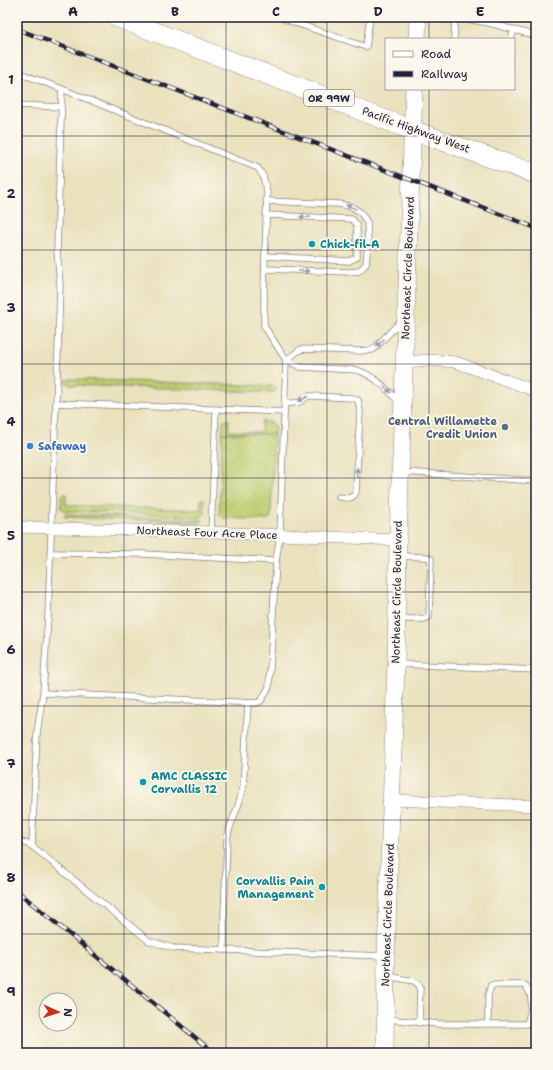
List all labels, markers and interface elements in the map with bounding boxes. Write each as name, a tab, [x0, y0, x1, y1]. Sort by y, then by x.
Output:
text: A	[68, 3, 78, 20]
text: B	[171, 3, 179, 20]
text: C	[272, 3, 280, 20]
text: D	[373, 3, 383, 20]
text: E	[476, 3, 485, 20]
legend	[385, 38, 515, 90]
text: Road	[421, 46, 452, 62]
text: Railway	[421, 66, 468, 82]
text: 1	[8, 71, 14, 88]
road number: OR 99W	[304, 90, 354, 106]
street label: Pacific Highway West	[360, 103, 472, 157]
text: 2	[6, 185, 16, 202]
street label: Northeast Circle Boulevard	[398, 196, 418, 340]
one-way arrow	[344, 204, 356, 210]
one-way arrow	[299, 213, 311, 220]
place label: Chick-fil-A	[320, 237, 380, 252]
marker: Chick-fil-A	[307, 239, 317, 249]
one-way arrow	[298, 267, 310, 274]
text: 3	[6, 299, 16, 316]
one-way arrow	[375, 338, 385, 348]
one-way arrow	[382, 384, 392, 394]
one-way arrow	[297, 396, 309, 403]
text: 4	[6, 413, 16, 430]
place label: Central Willamette Credit Union	[388, 414, 498, 442]
marker: Central Willamette Credit Union	[500, 422, 510, 432]
place label: Safeway	[38, 439, 86, 454]
marker: Safeway	[25, 441, 35, 451]
one-way arrow	[354, 466, 360, 479]
street label: Northeast Circle Boulevard	[388, 520, 406, 664]
street label: Northeast Four Acre Place	[136, 523, 278, 543]
text: 5	[7, 527, 15, 544]
text: 6	[6, 641, 16, 658]
text: 7	[6, 755, 16, 772]
place label: AMC CLASSIC Corvallis 12	[151, 769, 228, 797]
marker: AMC CLASSIC Corvallis 12	[138, 777, 148, 787]
street label: Northeast Circle Boulevard	[378, 843, 398, 987]
text: 8	[6, 869, 16, 886]
place label: Corvallis Pain Management	[236, 874, 315, 902]
marker: Corvallis Pain Management	[317, 882, 327, 892]
text: 9	[6, 983, 16, 1000]
north arrow	[38, 992, 78, 1032]
text: N	[60, 1008, 75, 1018]

